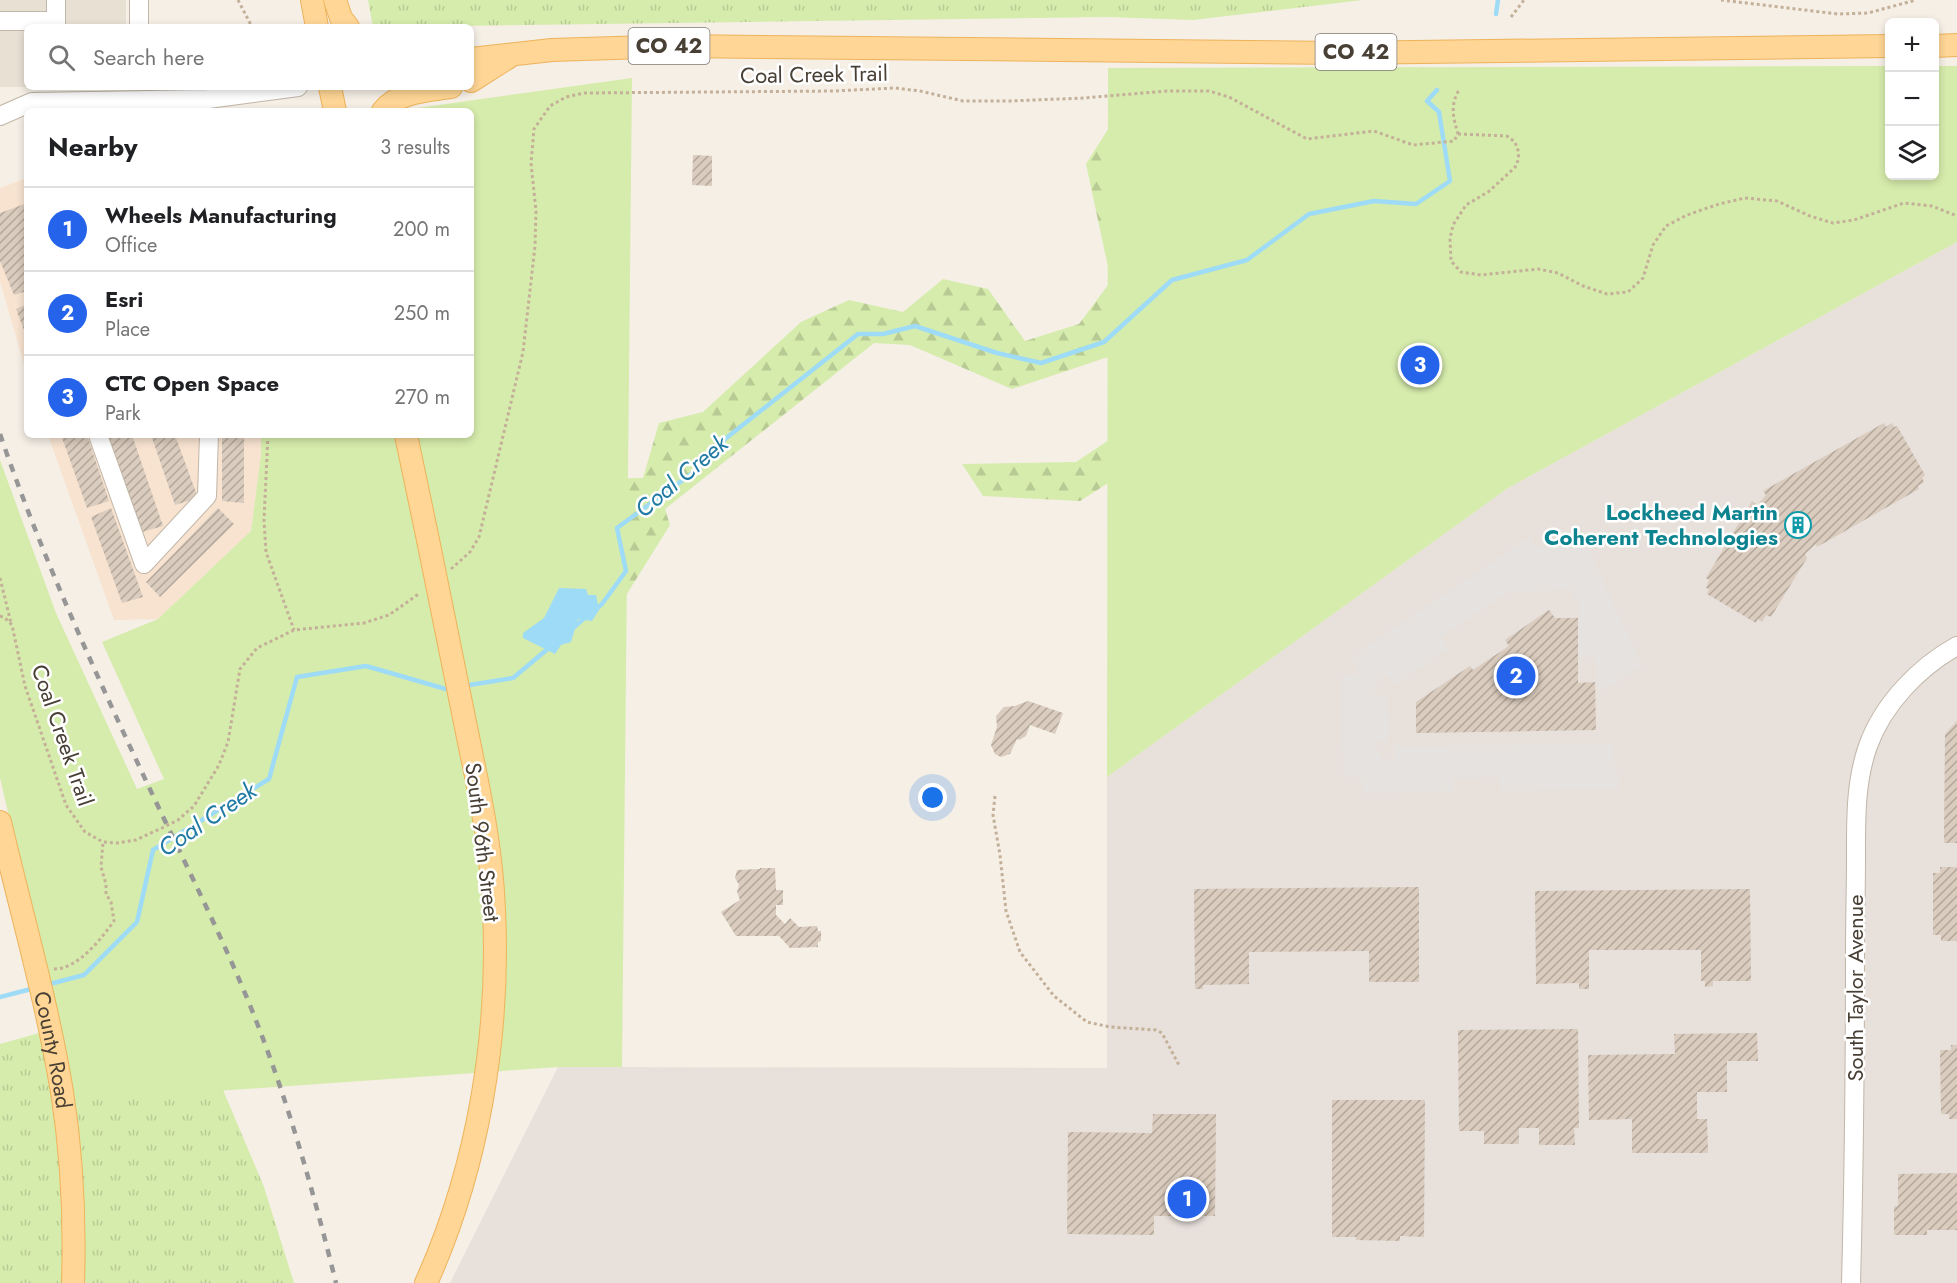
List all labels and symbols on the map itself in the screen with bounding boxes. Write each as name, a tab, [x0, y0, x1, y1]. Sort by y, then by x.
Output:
road number: CO 42	[628, 28, 710, 64]
road number: CO 42	[1316, 34, 1396, 70]
street label: Coal Creek Trail	[740, 57, 888, 91]
pin: 3	[1400, 342, 1440, 388]
water label: Coal Creek	[627, 425, 737, 526]
place label: Lockheed Martin Coherent Technologies	[1544, 496, 1778, 553]
building icon: Lockheed Martin Coherent Technologies	[1783, 510, 1813, 540]
pin: 2	[1496, 654, 1536, 698]
street label: Coal Creek Trail	[24, 660, 102, 810]
street label: South 96th Street	[457, 760, 509, 924]
water label: Coal Creek	[151, 772, 265, 865]
your location	[918, 783, 947, 812]
street label: South Taylor Avenue	[1839, 895, 1871, 1081]
street label: County Road	[26, 988, 80, 1111]
pin: 1	[1168, 1176, 1206, 1222]

